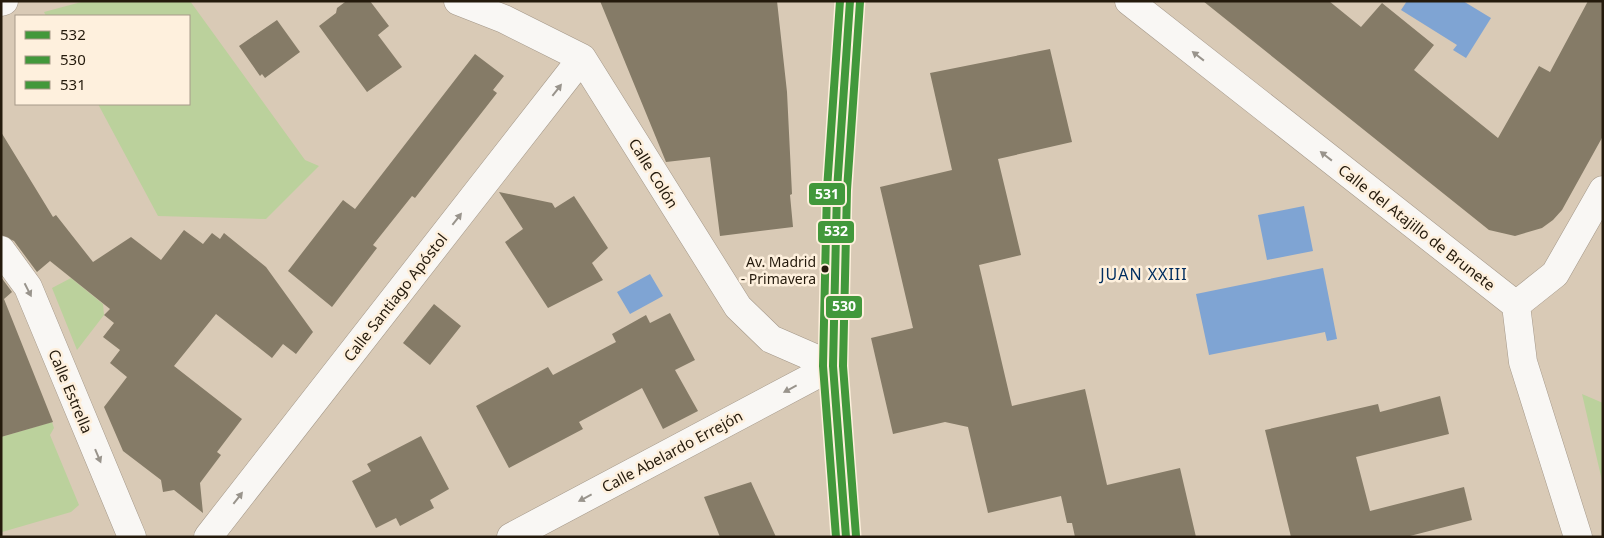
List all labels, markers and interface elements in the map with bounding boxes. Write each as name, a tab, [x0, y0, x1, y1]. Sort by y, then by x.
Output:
legend	[15, 15, 190, 105]
text: 532	[60, 24, 86, 44]
text: 530	[60, 49, 86, 69]
one-way arrow	[1192, 50, 1205, 61]
text: 531	[60, 74, 86, 94]
one-way arrow	[551, 84, 562, 97]
street label: Calle Colón	[625, 134, 683, 212]
one-way arrow	[1319, 151, 1333, 161]
street label: Calle del Atajillo de Brunete	[1335, 159, 1499, 295]
line badge: 531	[808, 182, 846, 206]
text: 531	[815, 184, 839, 203]
one-way arrow	[451, 212, 462, 225]
line badge: 532	[817, 220, 855, 244]
text: 532	[824, 221, 848, 240]
street label: Calle Santiago Apóstol	[339, 229, 451, 365]
place label: Av. Madrid - Primavera	[741, 252, 816, 288]
district label: JUAN XXIII	[1098, 263, 1188, 285]
marker: Av. Madrid - Primavera	[820, 264, 830, 274]
one-way arrow	[24, 283, 32, 298]
line badge: 530	[825, 295, 863, 319]
text: 530	[832, 296, 856, 315]
street label: Calle Estrella	[44, 346, 98, 436]
one-way arrow	[783, 385, 797, 393]
street label: Calle Abelardo Errejón	[598, 405, 746, 497]
one-way arrow	[95, 449, 103, 463]
one-way arrow	[233, 492, 244, 505]
one-way arrow	[577, 494, 592, 502]

